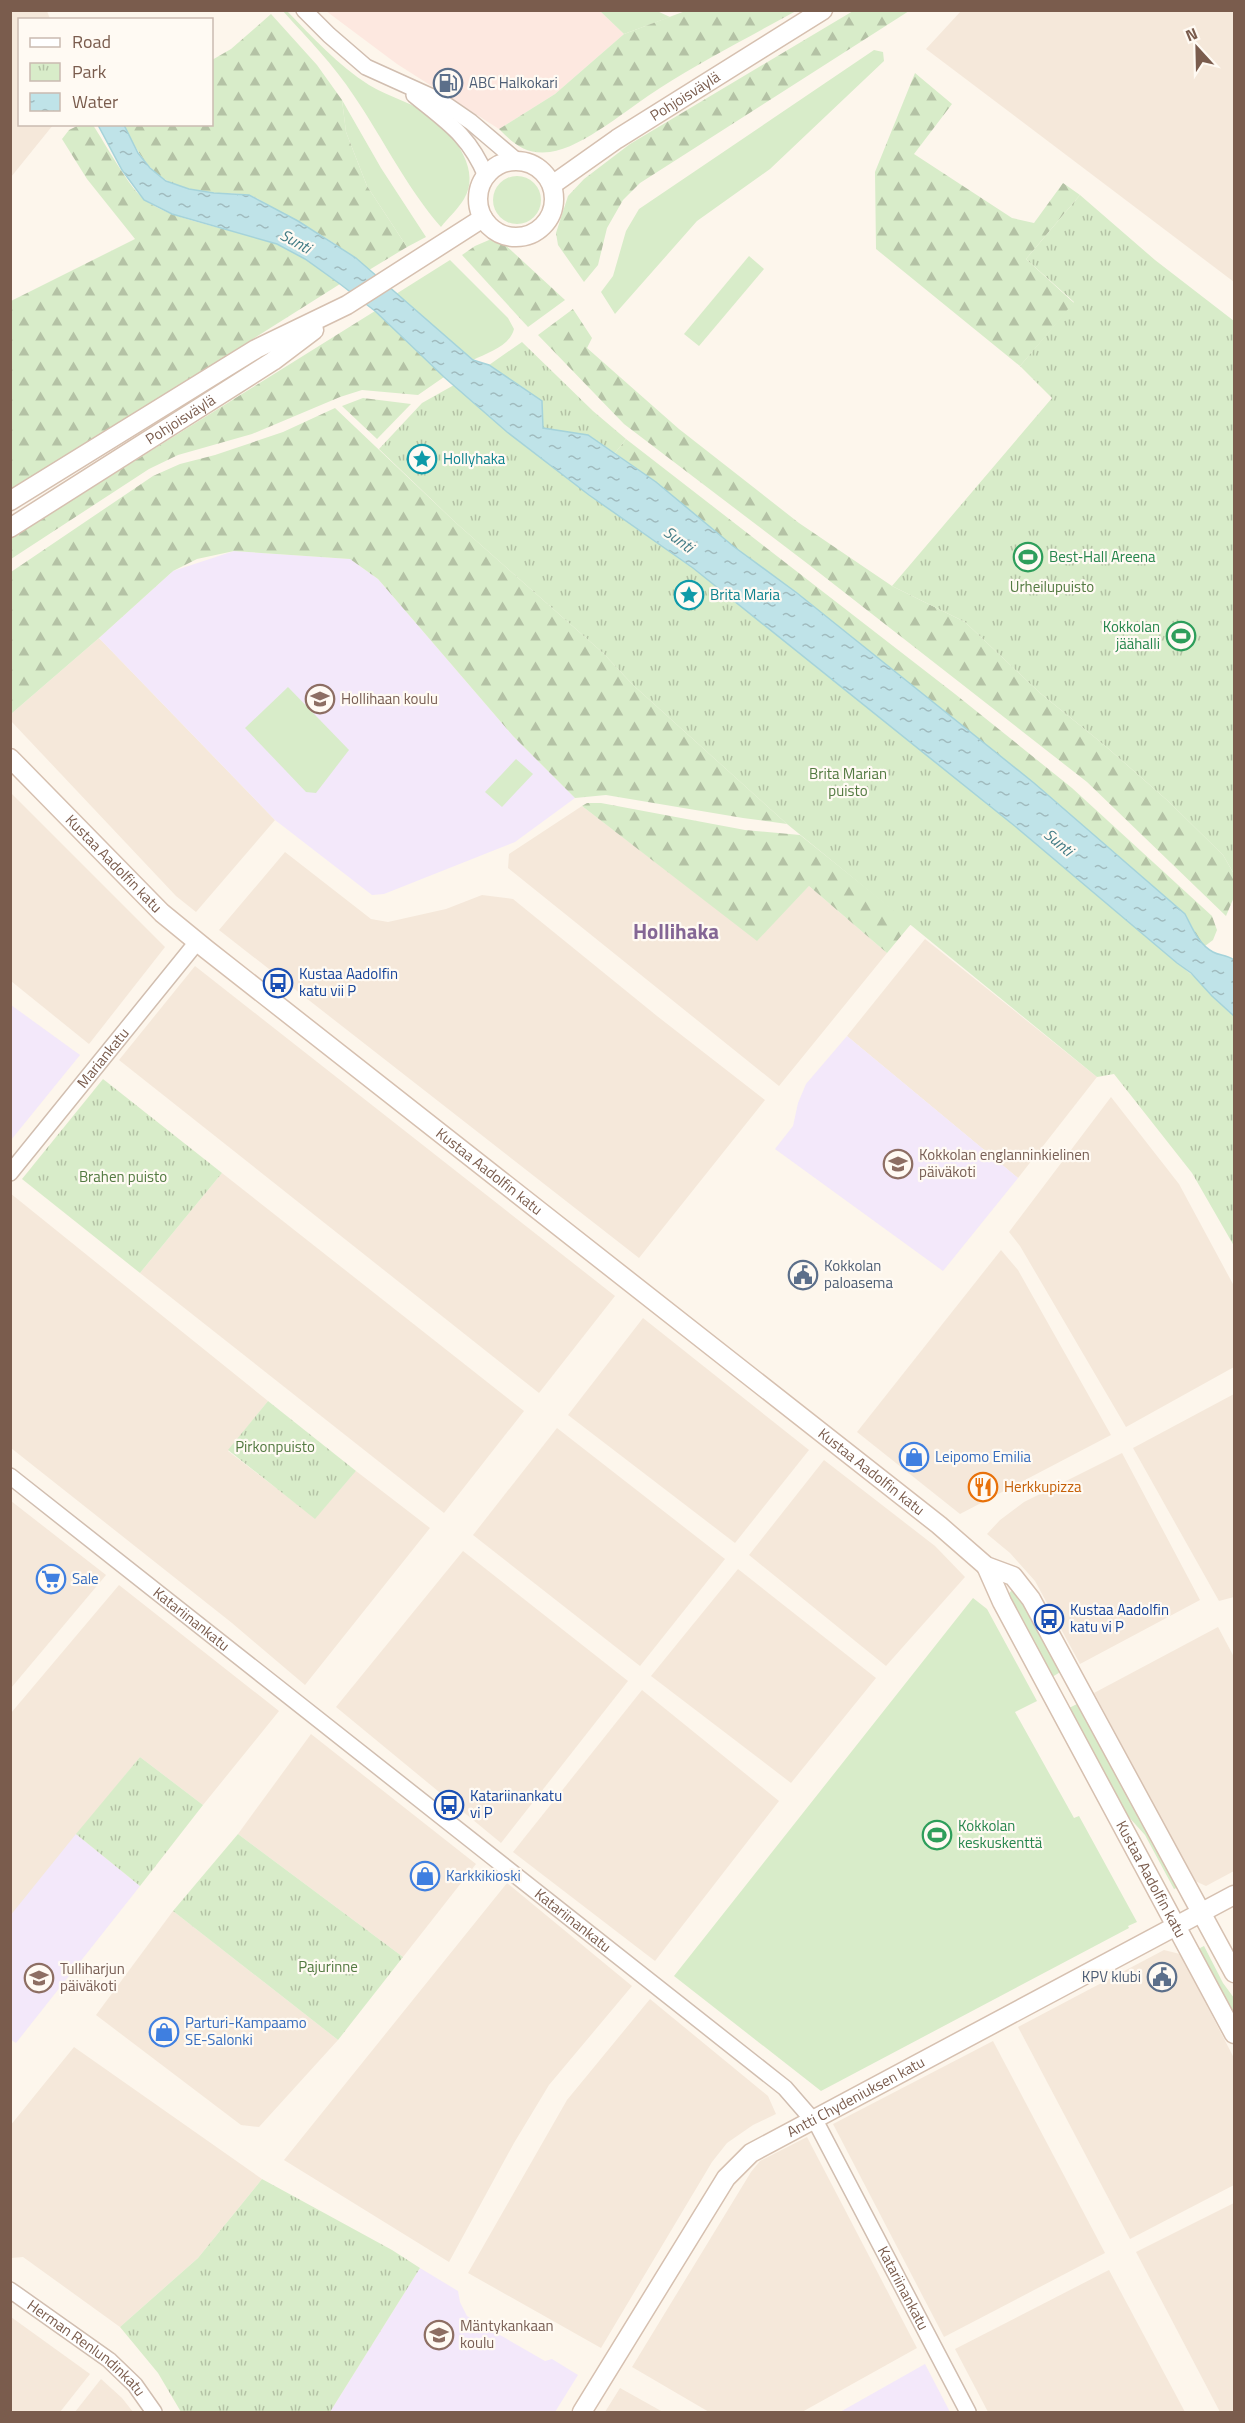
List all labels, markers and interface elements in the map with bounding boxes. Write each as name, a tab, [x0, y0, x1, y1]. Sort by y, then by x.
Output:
legend	[18, 18, 213, 126]
north arrow	[1167, 18, 1227, 78]
text: N	[1182, 21, 1201, 47]
text: Road	[72, 28, 111, 55]
text: Park	[72, 58, 107, 85]
street label: Pohjoisväylä	[645, 65, 725, 127]
fuel station icon: ABC Halkokari	[432, 67, 464, 99]
place label: ABC Halkokari	[469, 71, 558, 94]
text: Water	[72, 88, 118, 115]
water label: Sunti	[276, 223, 317, 260]
street label: Pohjoisväylä	[141, 388, 220, 450]
place icon: Hollyhaka	[406, 443, 438, 475]
place label: Hollyhaka	[443, 447, 506, 470]
water label: Sunti	[659, 520, 700, 559]
sports icon: Best‑Hall Areena	[1012, 541, 1044, 573]
place label: Best‑Hall Areena	[1049, 545, 1156, 568]
park label: Urheilupuisto	[1010, 575, 1094, 598]
place icon: Brita Maria	[673, 579, 705, 611]
place label: Brita Maria	[710, 583, 780, 606]
place label: Kokkolan jäähalli	[1103, 615, 1160, 655]
sports icon: Kokkolan jäähalli	[1165, 620, 1197, 652]
school or university icon: Hollihaan koulu	[304, 683, 336, 715]
place label: Hollihaan koulu	[341, 687, 438, 710]
park label: Brita Marian puisto	[809, 762, 887, 802]
street label: Kustaa Aadolfin katu	[60, 809, 168, 918]
water label: Sunti	[1039, 822, 1080, 863]
district label: Hollihaka	[633, 915, 719, 947]
place label: Kustaa Aadolfin katu vii P	[299, 962, 398, 1002]
bus stop icon: Kustaa Aadolfin katu vii P	[262, 967, 294, 999]
street label: Mariankatu	[71, 1022, 134, 1093]
street label: Kustaa Aadolfin katu	[431, 1122, 548, 1220]
place label: Kokkolan englanninkielinen päiväkoti	[919, 1143, 1090, 1183]
school or university icon: Kokkolan englanninkielinen päiväkoti	[882, 1148, 914, 1180]
park label: Brahen puisto	[79, 1165, 167, 1188]
place label: Kokkolan paloasema	[824, 1254, 893, 1294]
public building icon: Kokkolan paloasema	[787, 1259, 819, 1291]
street label: Kustaa Aadolfin katu	[813, 1422, 930, 1521]
park label: Pirkonpuisto	[235, 1435, 315, 1458]
shop icon: Leipomo Emilia	[898, 1441, 930, 1473]
place label: Leipomo Emilia	[935, 1445, 1031, 1468]
restaurant icon: Herkkupizza	[967, 1471, 999, 1503]
place label: Herkkupizza	[1004, 1475, 1082, 1498]
supermarket icon: Sale	[35, 1563, 67, 1595]
place label: Sale	[72, 1567, 99, 1590]
street label: Katariinankatu	[148, 1581, 235, 1656]
place label: Kustaa Aadolfin katu vi P	[1070, 1598, 1169, 1638]
bus stop icon: Kustaa Aadolfin katu vi P	[1033, 1603, 1065, 1635]
place label: Katariinankatu vi P	[470, 1784, 562, 1824]
bus stop icon: Katariinankatu vi P	[433, 1789, 465, 1821]
place label: Kokkolan keskuskenttä	[958, 1814, 1043, 1854]
street label: Kustaa Aadolfin katu	[1110, 1816, 1192, 1942]
sports icon: Kokkolan keskuskenttä	[921, 1819, 953, 1851]
shop icon: Karkkikioski	[409, 1860, 441, 1892]
place label: Karkkikioski	[446, 1864, 521, 1887]
street label: Katariinankatu	[530, 1882, 616, 1958]
park label: Pajurinne	[298, 1955, 358, 1978]
place label: Tulliharjun päiväkoti	[60, 1957, 125, 1997]
public building icon: KPV klubi	[1146, 1961, 1178, 1993]
school or university icon: Tulliharjun päiväkoti	[23, 1962, 55, 1994]
place label: KPV klubi	[1082, 1965, 1141, 1988]
place label: Parturi-Kampaamo SE-Salonki	[185, 2011, 307, 2051]
shop icon: Parturi-Kampaamo SE-Salonki	[148, 2016, 180, 2048]
street label: Antti Chydeniuksen katu	[783, 2050, 929, 2143]
street label: Katariinankatu	[872, 2242, 935, 2334]
street label: Herman Renlundinkatu	[23, 2294, 151, 2401]
place label: Mäntykankaan koulu	[460, 2314, 554, 2354]
school or university icon: Mäntykankaan koulu	[423, 2319, 455, 2351]

